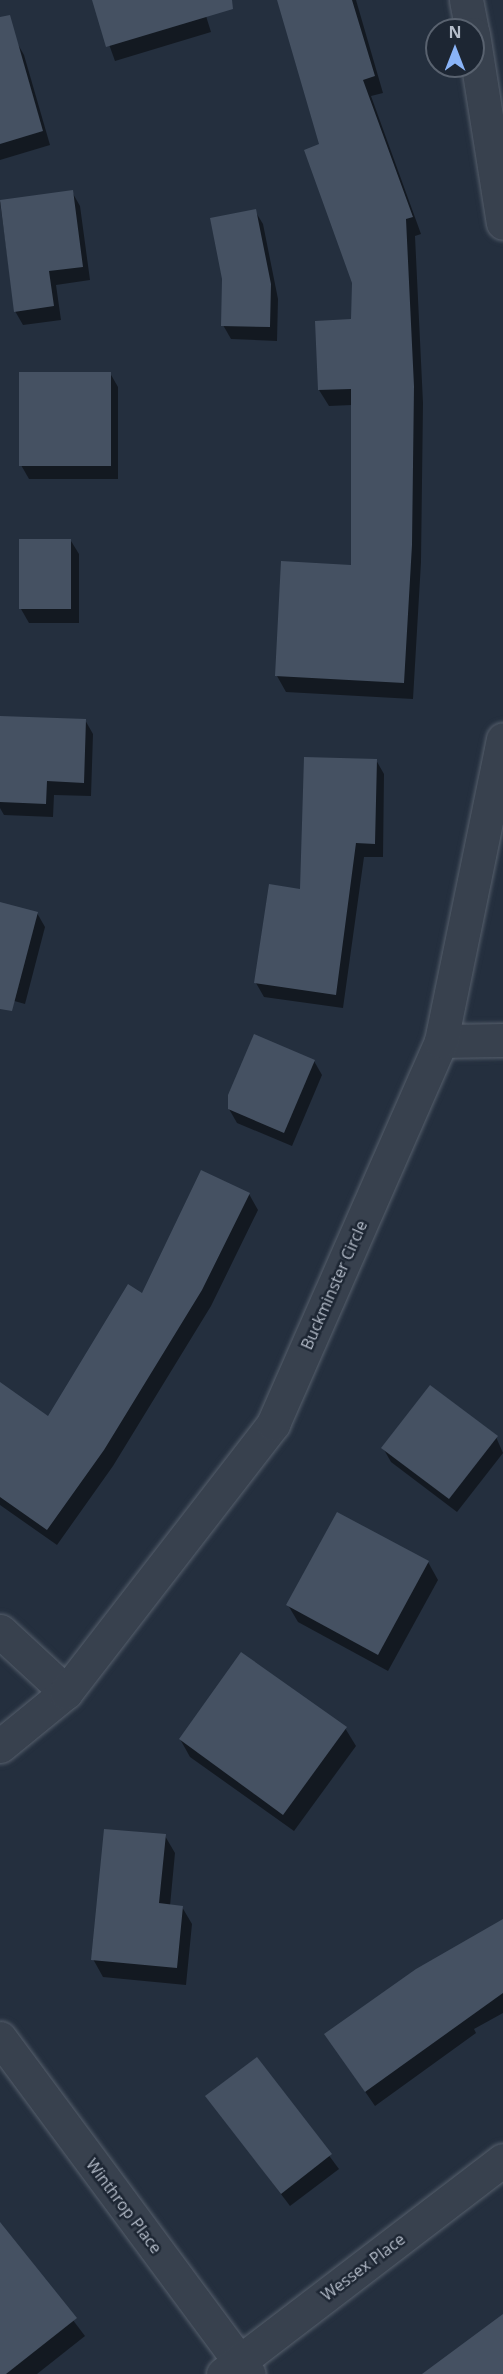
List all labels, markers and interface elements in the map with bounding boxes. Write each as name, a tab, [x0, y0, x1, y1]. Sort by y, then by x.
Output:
north arrow	[425, 18, 485, 78]
text: N	[448, 21, 462, 43]
street label: Buckminster Circle	[297, 1217, 371, 1353]
street label: Winthrop Place	[82, 2155, 166, 2257]
street label: Wessex Place	[317, 2229, 409, 2305]

